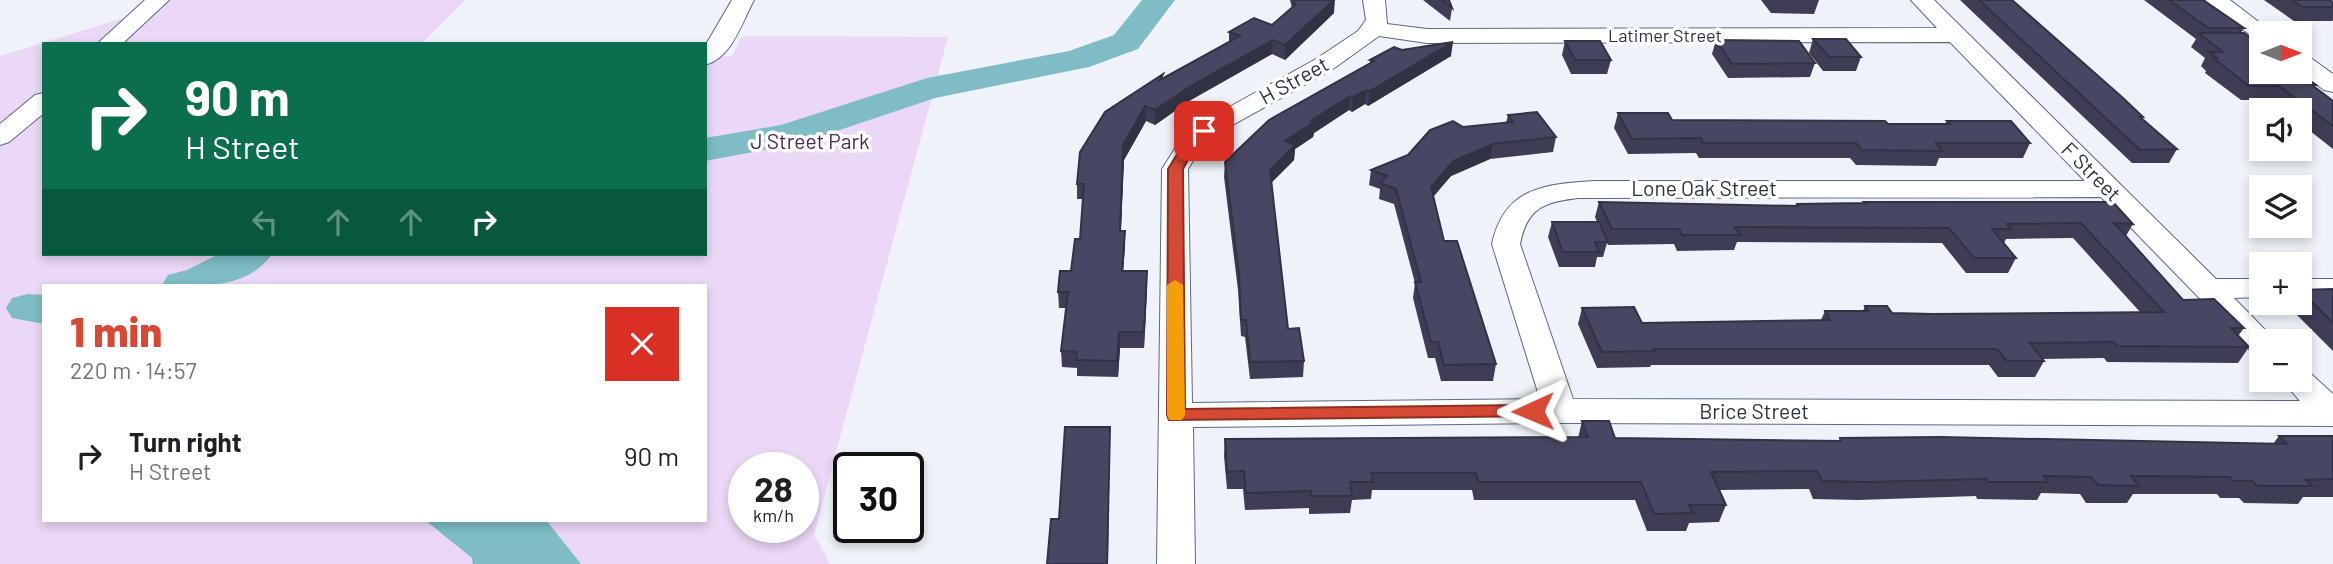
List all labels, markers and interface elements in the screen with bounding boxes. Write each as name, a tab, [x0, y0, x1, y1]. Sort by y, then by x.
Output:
north arrow	[2249, 21, 2312, 84]
map controls	[2249, 21, 2312, 392]
street label: Latimer Street	[1608, 24, 1722, 46]
street label: H Street	[1254, 51, 1332, 109]
text: 90 m	[185, 67, 290, 126]
icon: right	[70, 70, 161, 161]
button: sound	[2249, 98, 2312, 161]
pin	[1174, 101, 1234, 161]
icon: arrive	[1185, 112, 1223, 150]
text: H Street	[185, 127, 300, 165]
park label: J Street Park	[750, 128, 870, 153]
street label: F Street	[2057, 136, 2127, 206]
street label: Lone Oak Street	[1631, 175, 1777, 200]
button: layers	[2249, 175, 2312, 238]
icon: left	[246, 203, 284, 241]
icon: ahead	[319, 203, 357, 241]
icon: ahead	[392, 203, 430, 241]
icon: right	[465, 203, 503, 241]
button: +	[2249, 252, 2312, 315]
text: 1 min	[70, 305, 162, 355]
button: close	[605, 307, 679, 381]
button: −	[2249, 329, 2312, 392]
text: 220 m · 14:57	[70, 356, 197, 384]
position arrow	[1496, 374, 1570, 448]
street label: Brice Street	[1699, 398, 1809, 423]
text: Turn right	[129, 426, 242, 457]
icon: right	[70, 437, 108, 475]
text: 90 m	[624, 440, 679, 471]
speed limit sign: 30	[833, 452, 924, 543]
text: H Street	[129, 457, 211, 485]
text: 28	[754, 467, 793, 509]
text: km/h	[753, 504, 794, 526]

